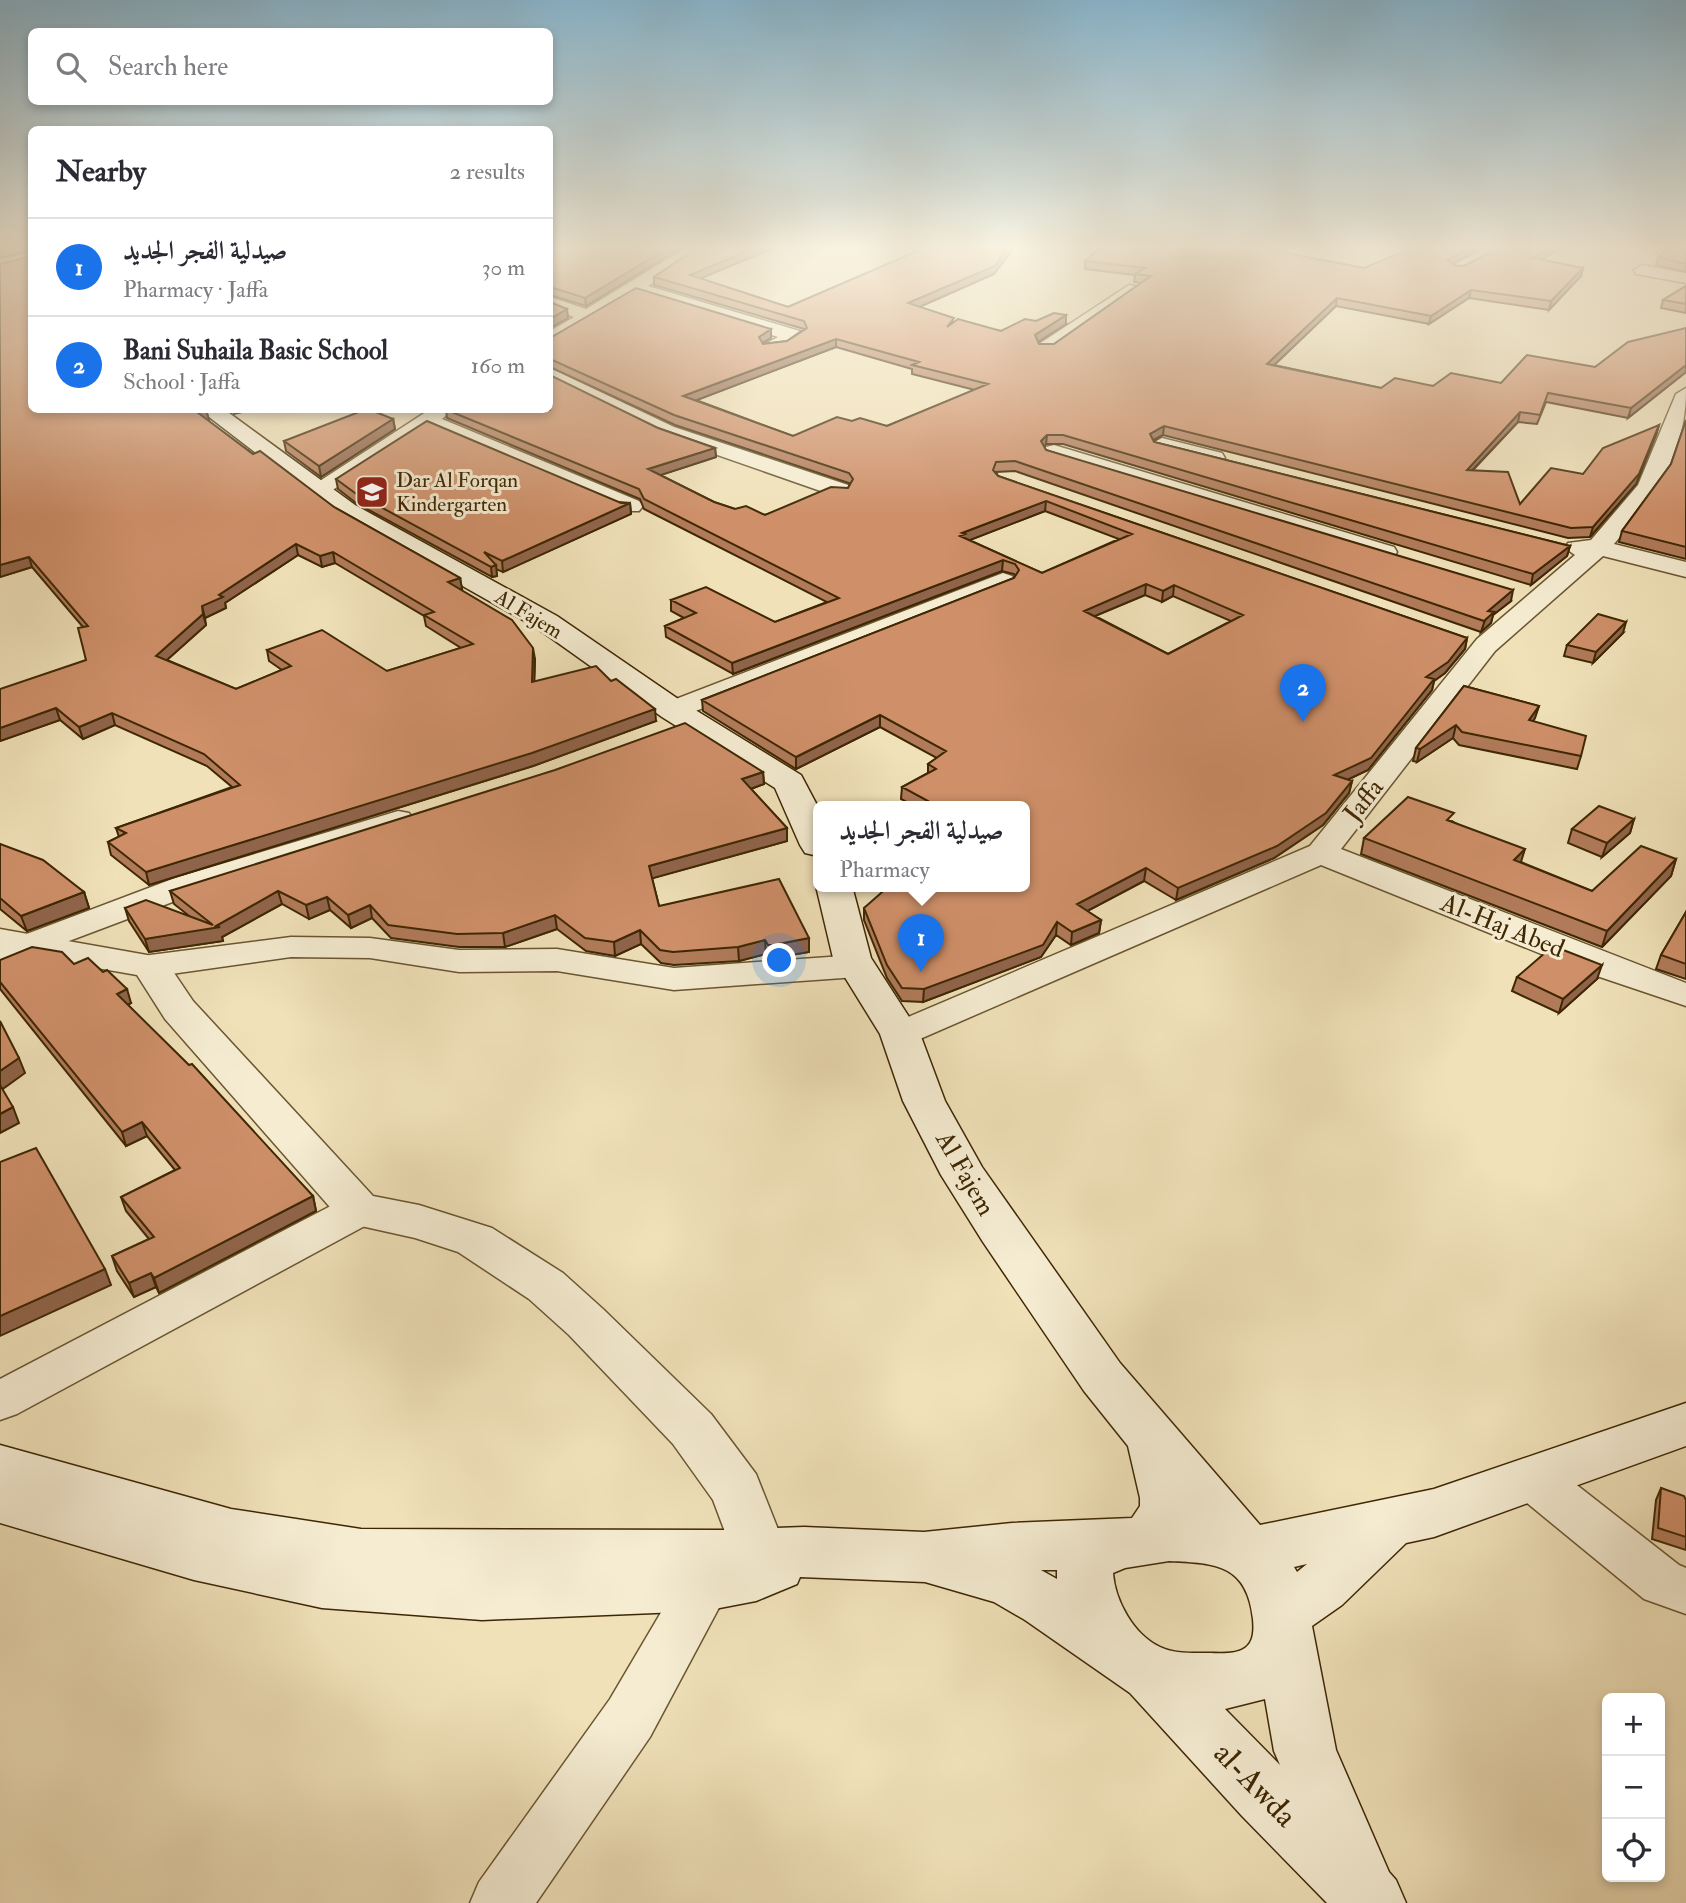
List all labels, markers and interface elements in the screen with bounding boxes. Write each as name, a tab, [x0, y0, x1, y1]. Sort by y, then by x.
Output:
search box	[28, 28, 553, 105]
icon: search	[52, 48, 90, 86]
text: Search here	[108, 51, 228, 83]
text: Nearby	[56, 153, 146, 190]
text: 2 results	[450, 157, 525, 186]
text: صيدلية الفجر الجديد	[123, 235, 287, 267]
text: 1	[75, 253, 83, 282]
text: 30 m	[482, 253, 525, 282]
text: Pharmacy · Jaffa	[123, 275, 268, 304]
text: Bani Suhaila Basic School	[123, 335, 388, 367]
text: 2	[73, 351, 85, 380]
text: 160 m	[471, 351, 525, 380]
text: School · Jaffa	[123, 367, 240, 396]
place label: Dar Al Forqan Kindergarten	[396, 467, 518, 518]
school or university icon: Dar Al Forqan Kindergarten	[353, 473, 391, 511]
street label: Al Fajem	[489, 583, 568, 645]
pin: 2	[1280, 664, 1326, 722]
street label: Jaffa	[1336, 772, 1391, 829]
popup	[813, 801, 1030, 892]
text: صيدلية الفجر الجديد	[839, 815, 1004, 847]
text: Pharmacy	[839, 855, 930, 884]
street label: Al-Haj Abed	[1435, 886, 1569, 965]
pin: 1	[898, 914, 944, 972]
your location	[762, 943, 796, 977]
street label: Al Fajem	[928, 1125, 1002, 1221]
map controls	[1602, 1693, 1665, 1882]
button: +	[1602, 1693, 1665, 1756]
street label: al-Awda	[1205, 1734, 1306, 1836]
button: −	[1602, 1756, 1665, 1819]
button: locate	[1602, 1819, 1665, 1882]

